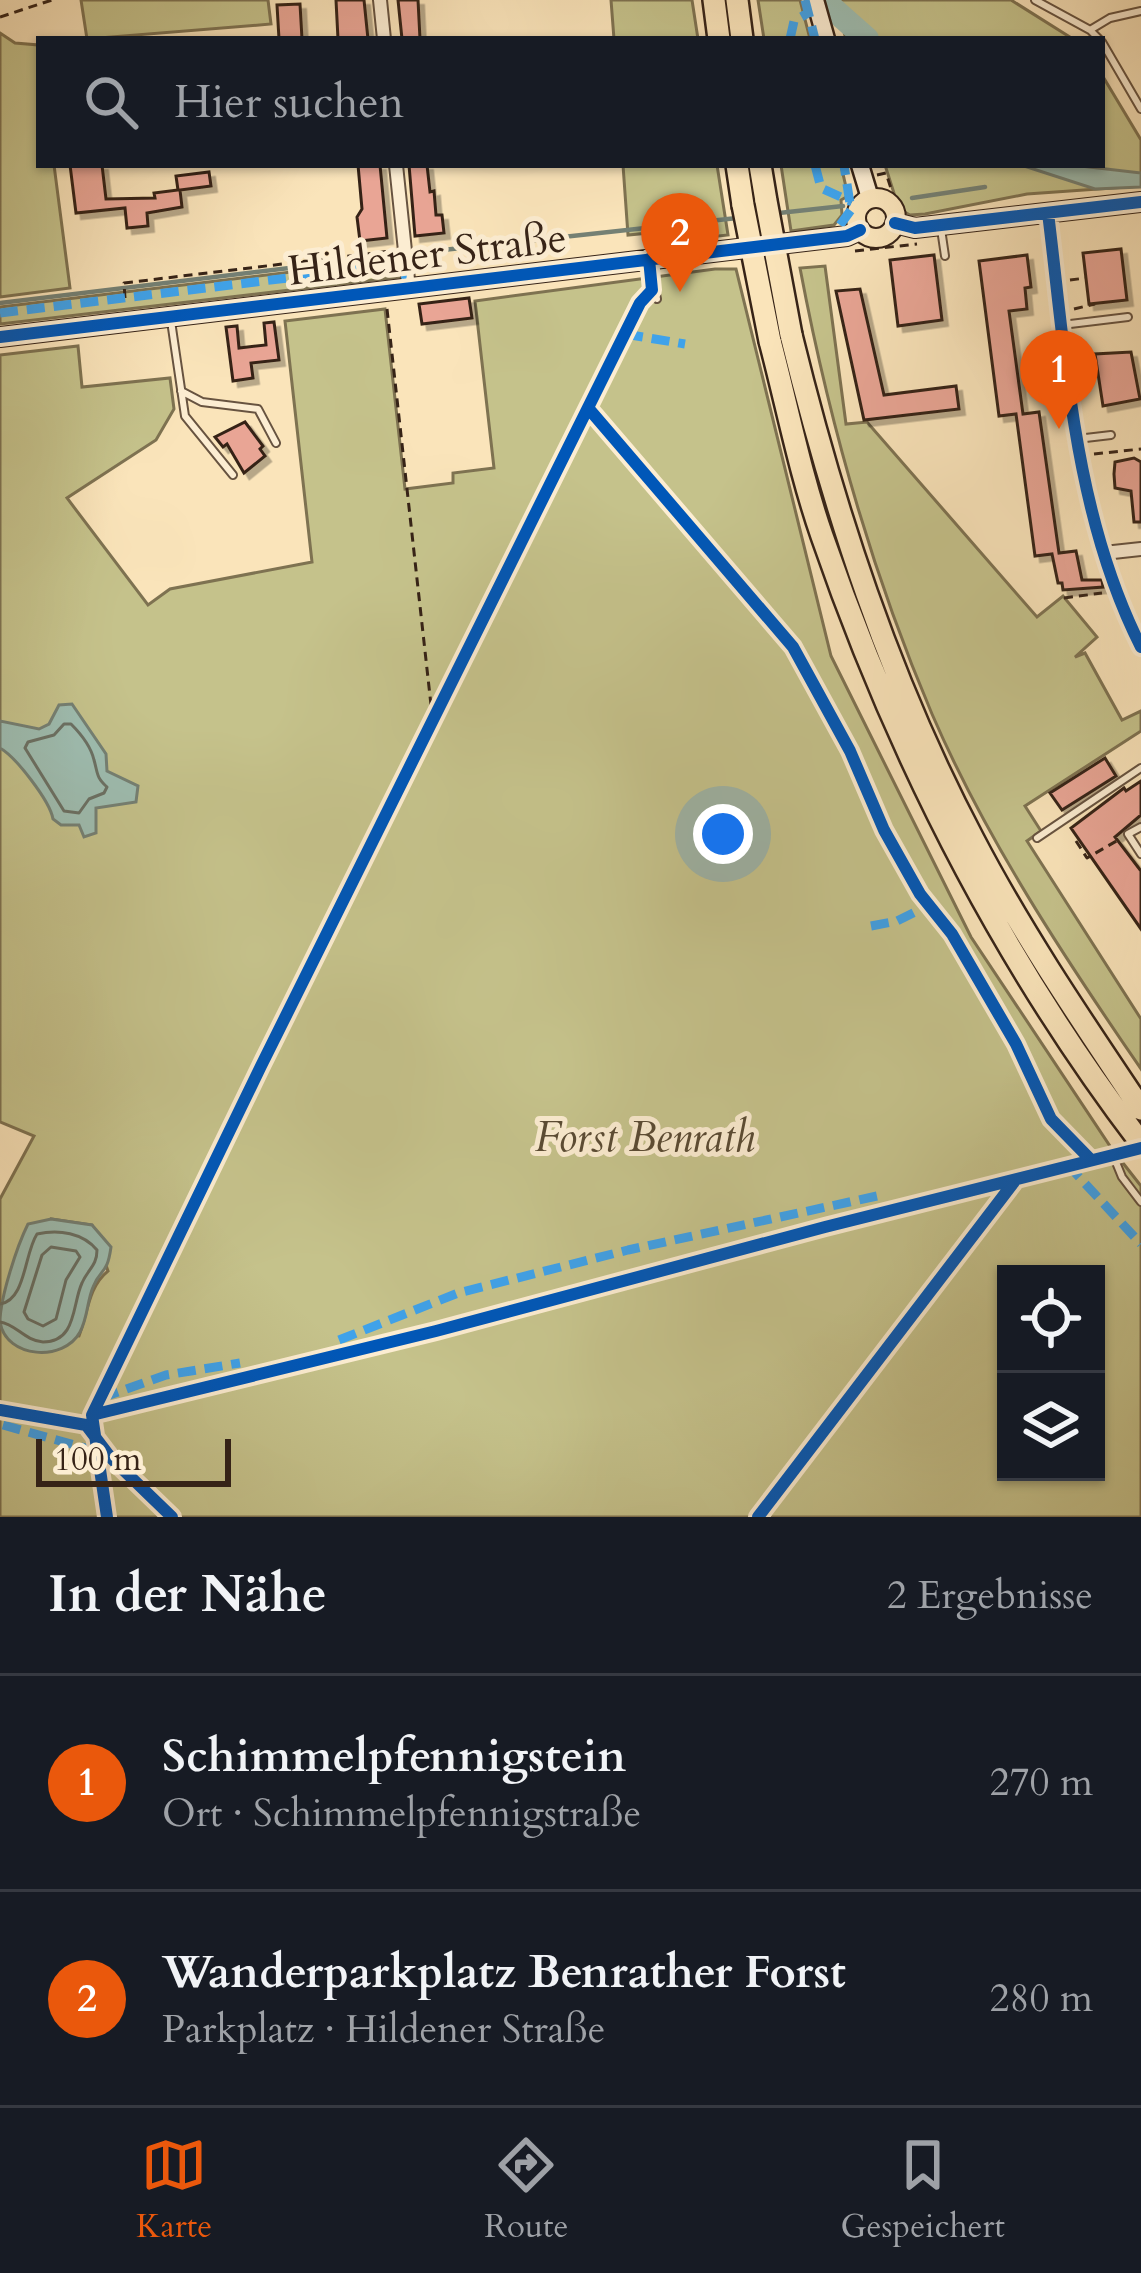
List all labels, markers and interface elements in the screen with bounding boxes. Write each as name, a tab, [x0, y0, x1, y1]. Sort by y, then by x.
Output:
search box	[36, 36, 1105, 168]
icon: search	[78, 69, 144, 135]
text: Hier suchen	[174, 72, 404, 133]
pin: 2	[641, 193, 719, 292]
street label: Hildener Straße	[285, 209, 570, 300]
pin: 1	[1020, 330, 1098, 429]
your location	[693, 804, 753, 864]
park label: Forst Benrath	[535, 1109, 755, 1166]
map controls	[997, 1265, 1105, 1481]
button: locate	[997, 1265, 1105, 1373]
button: layers	[997, 1373, 1105, 1481]
scale bar	[36, 1433, 231, 1486]
text: 100 m	[54, 1437, 141, 1482]
text: In der Nähe	[48, 1560, 327, 1630]
text: 2 Ergebnisse	[887, 1569, 1093, 1622]
text: Schimmelpfennigstein	[162, 1726, 626, 1787]
text: 1	[77, 1756, 97, 1809]
text: 270 m	[990, 1756, 1093, 1809]
text: Ort · Schimmelpfennigstraße	[162, 1787, 641, 1840]
text: Wanderparkplatz Benrather Forst	[162, 1942, 846, 2003]
text: 2	[77, 1972, 97, 2025]
text: 280 m	[990, 1972, 1093, 2025]
text: Parkplatz · Hildener Straße	[162, 2003, 606, 2056]
tab: Karte	[136, 2132, 212, 2249]
tab: Route	[484, 2132, 568, 2249]
tab: Gespeichert	[840, 2132, 1005, 2249]

